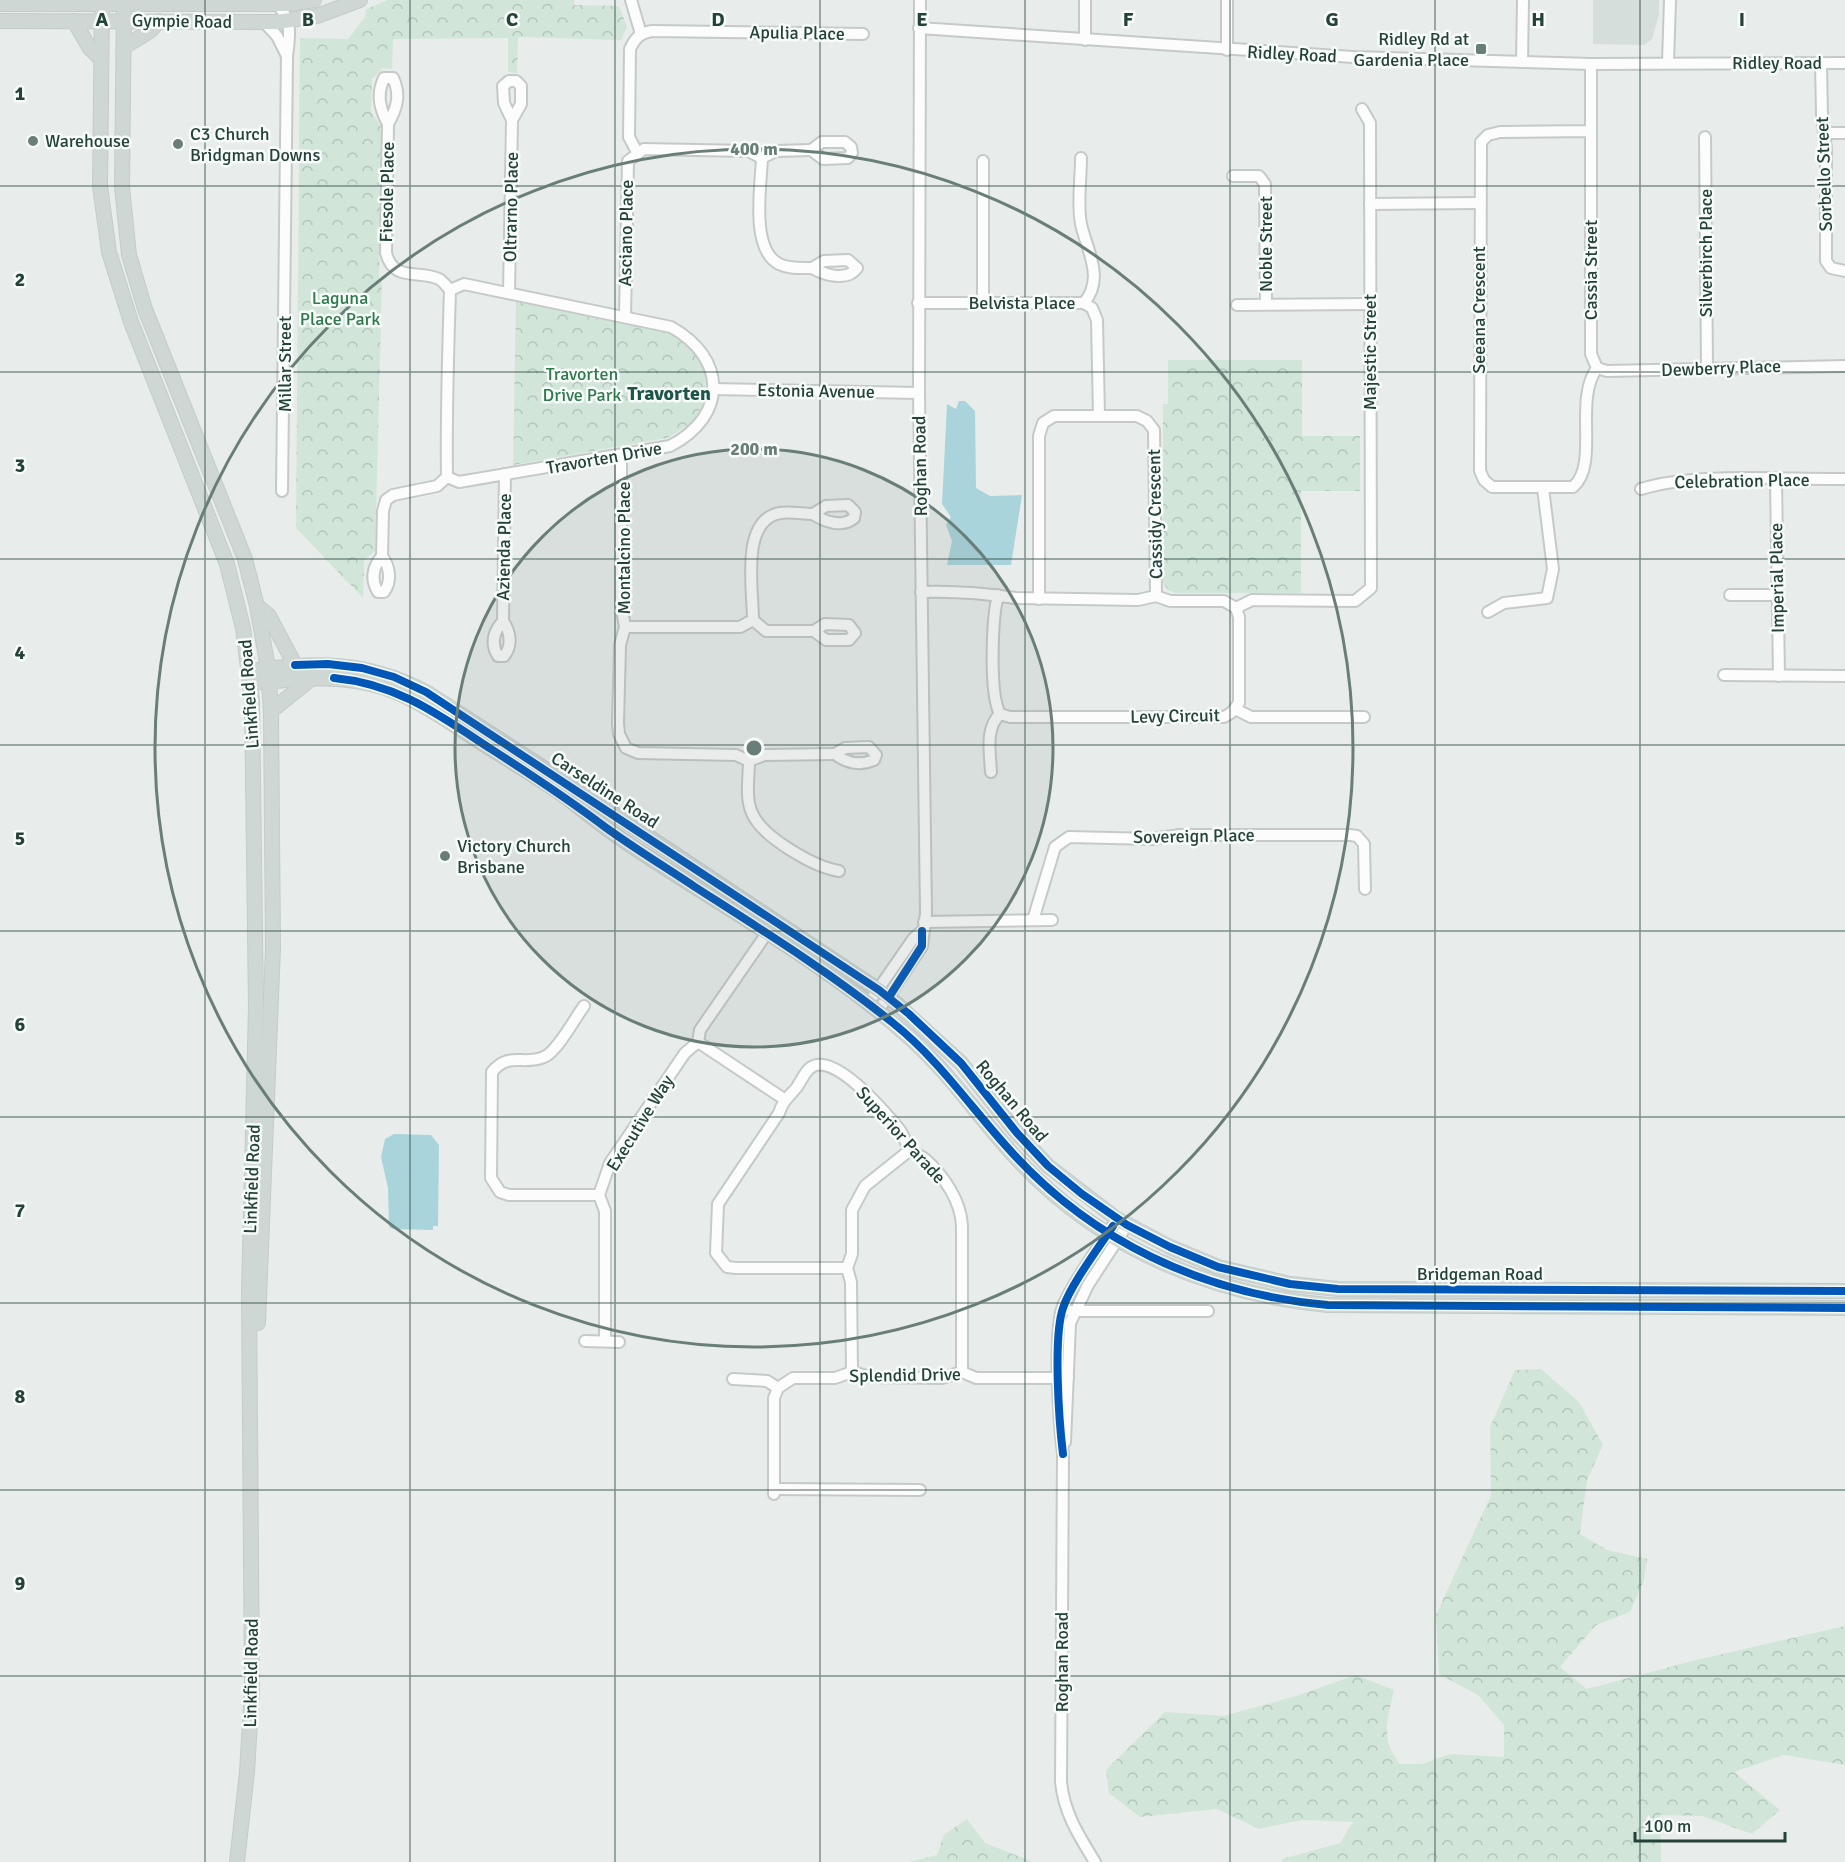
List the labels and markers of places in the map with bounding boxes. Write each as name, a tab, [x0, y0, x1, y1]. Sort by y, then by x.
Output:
place label: Ridley Rd at Gardenia Place	[1354, 28, 1469, 71]
marker: Ridley Rd at Gardenia Place	[1474, 42, 1488, 56]
place label: C3 Church Bridgman Downs	[190, 123, 320, 166]
place label: Warehouse	[45, 130, 130, 152]
marker: Warehouse	[26, 134, 40, 148]
marker: C3 Church Bridgman Downs	[171, 137, 185, 151]
centre of rings	[744, 738, 764, 758]
place label: Victory Church Brisbane	[457, 835, 571, 878]
marker: Victory Church Brisbane	[438, 849, 452, 863]

